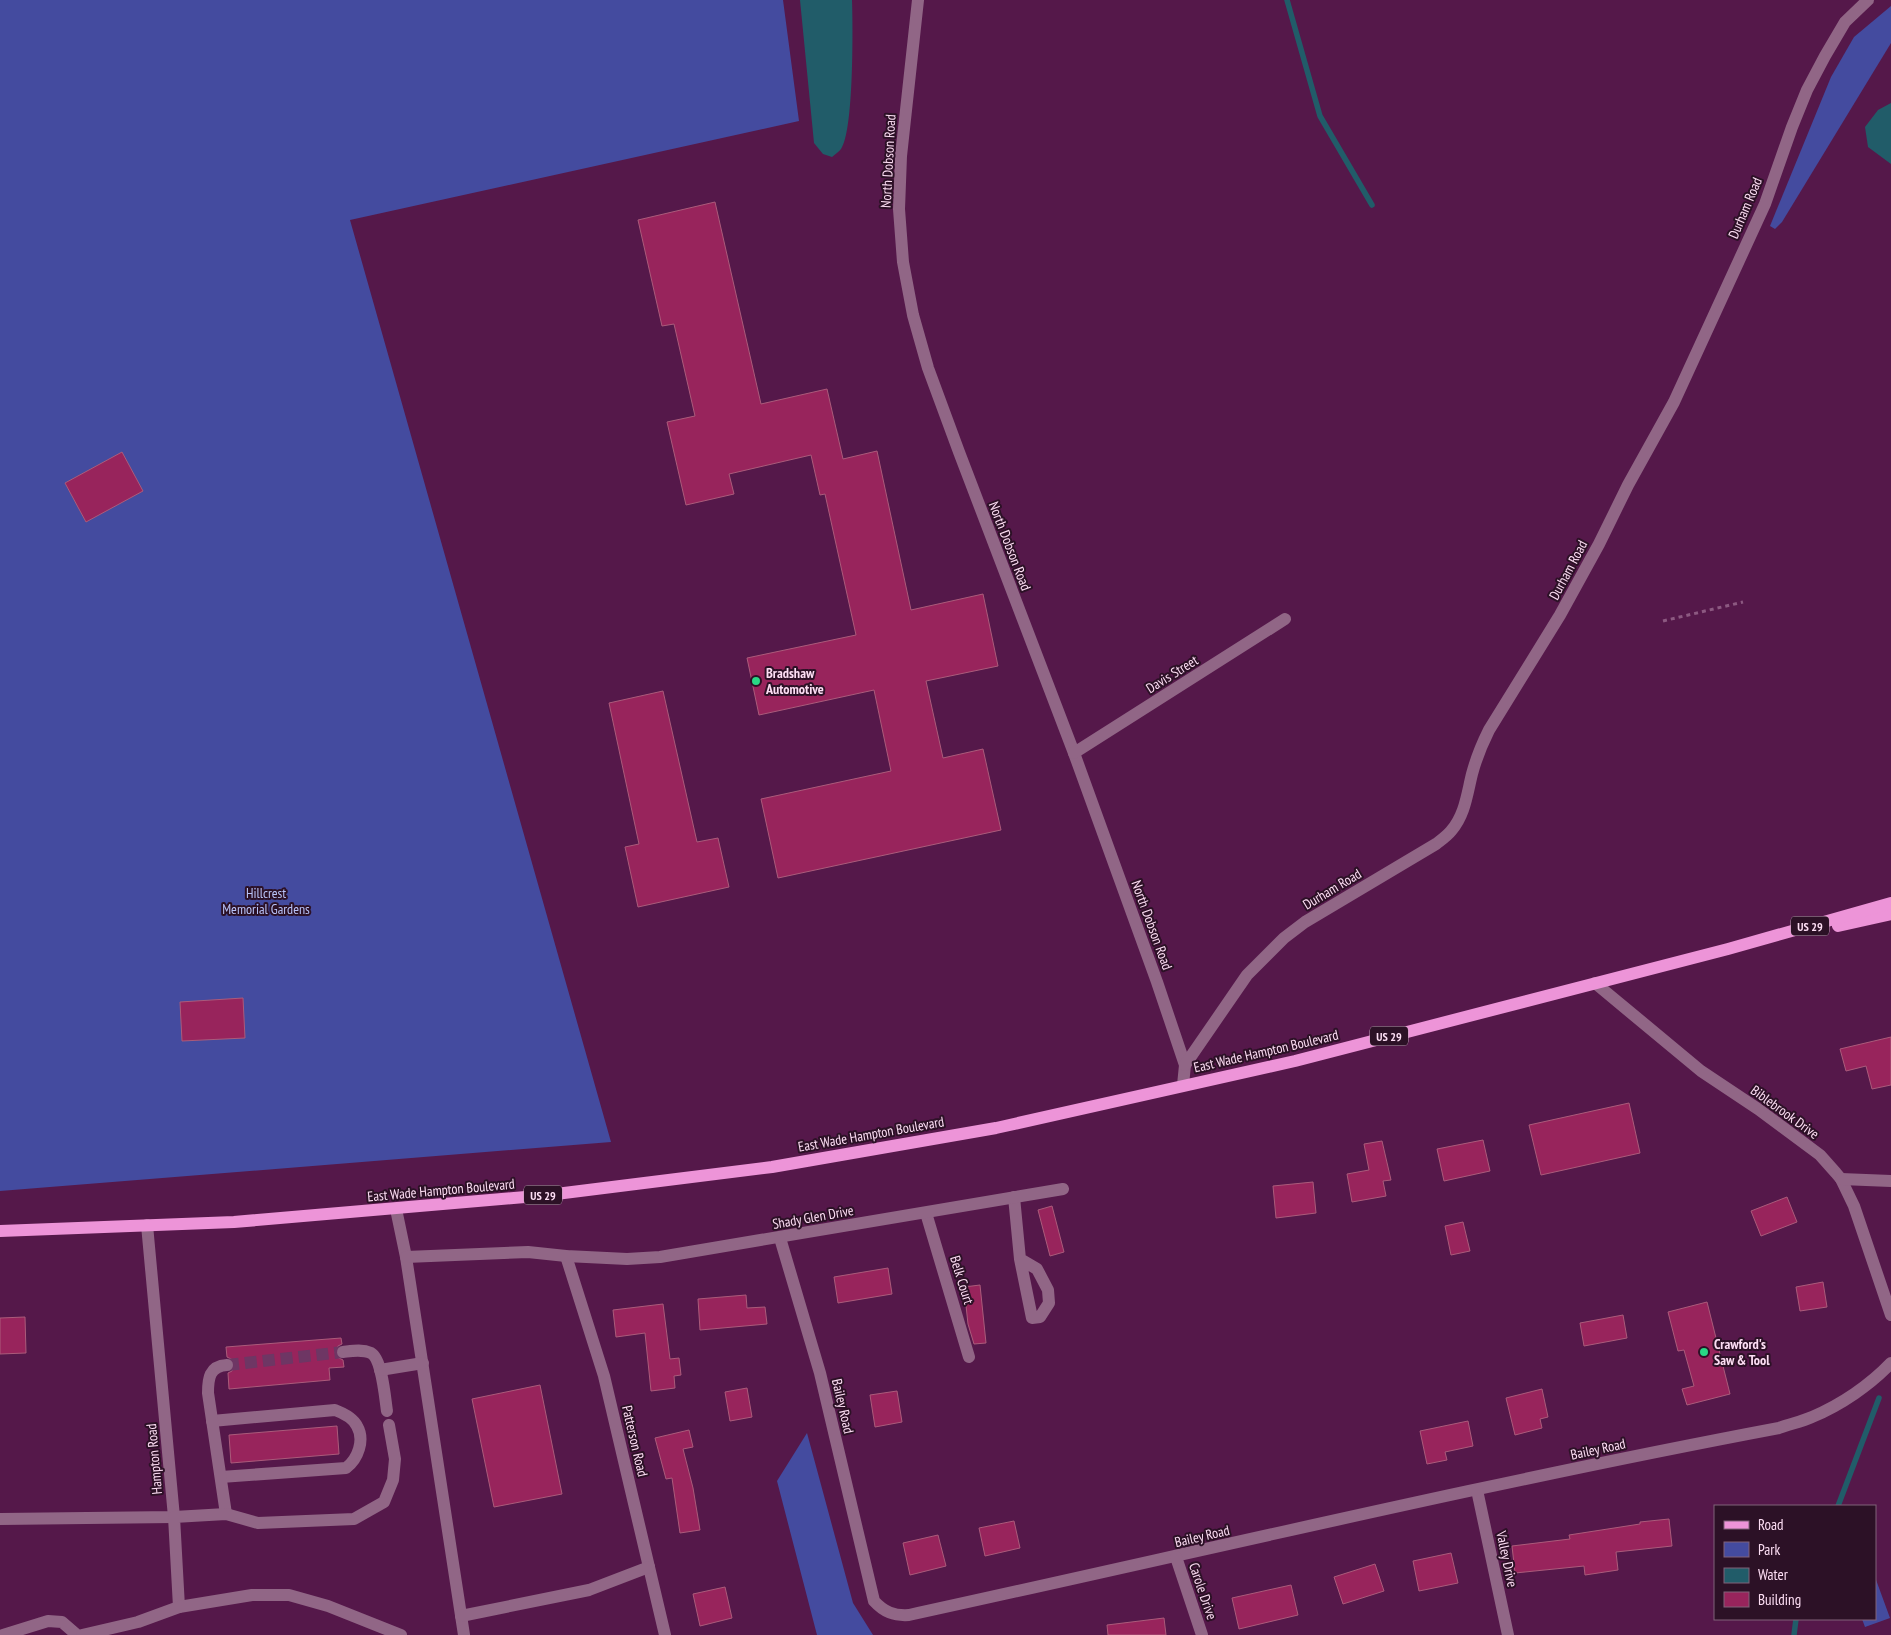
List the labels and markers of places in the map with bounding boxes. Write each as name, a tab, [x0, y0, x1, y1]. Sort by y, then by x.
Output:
place label: Bradshaw Automotive	[765, 664, 824, 698]
marker: Bradshaw Automotive	[750, 675, 762, 687]
place label: Crawford's Saw & Tool	[1714, 1335, 1770, 1369]
marker: Crawford's Saw & Tool	[1698, 1346, 1710, 1358]

